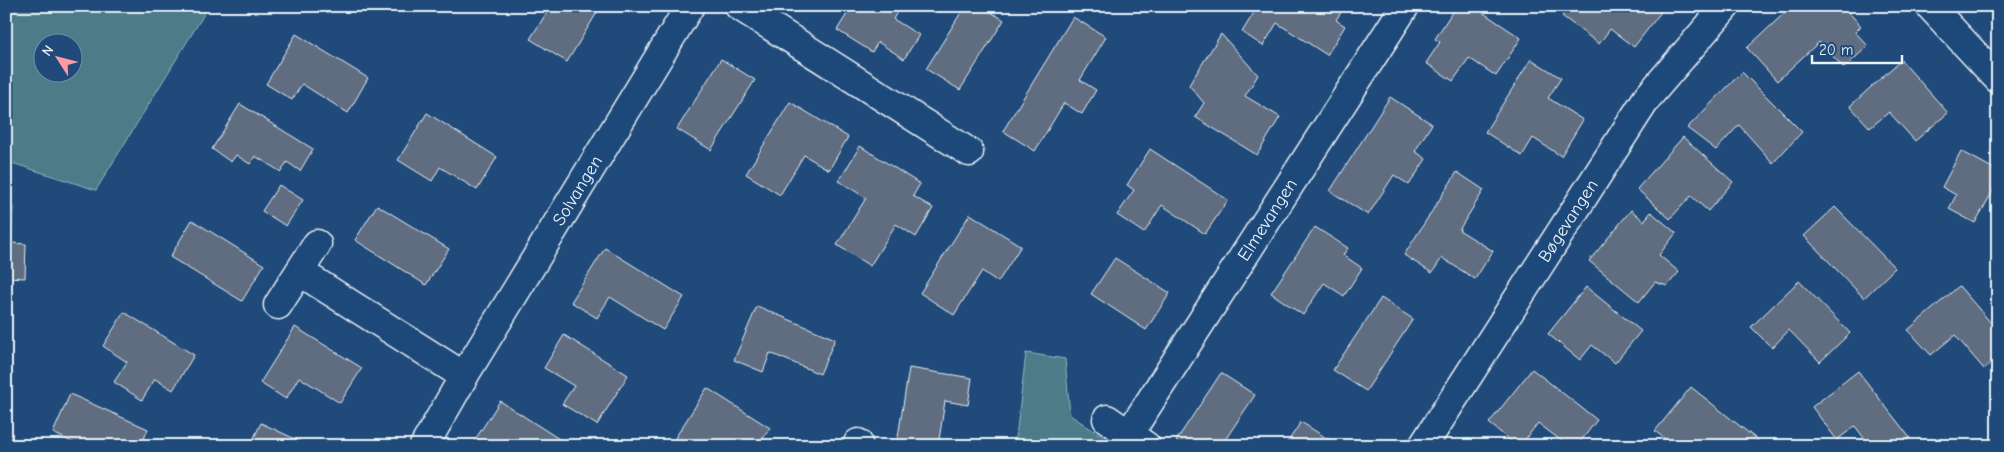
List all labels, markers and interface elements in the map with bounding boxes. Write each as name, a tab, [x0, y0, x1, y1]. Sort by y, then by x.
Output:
north arrow	[32, 32, 82, 82]
scale bar	[1812, 32, 1902, 64]
text: 20 m	[1819, 41, 1853, 59]
text: N	[38, 42, 57, 59]
street label: Solvangen	[548, 152, 607, 229]
street label: Elmevangen	[1233, 175, 1301, 265]
street label: Bøgevangen	[1534, 175, 1602, 266]

